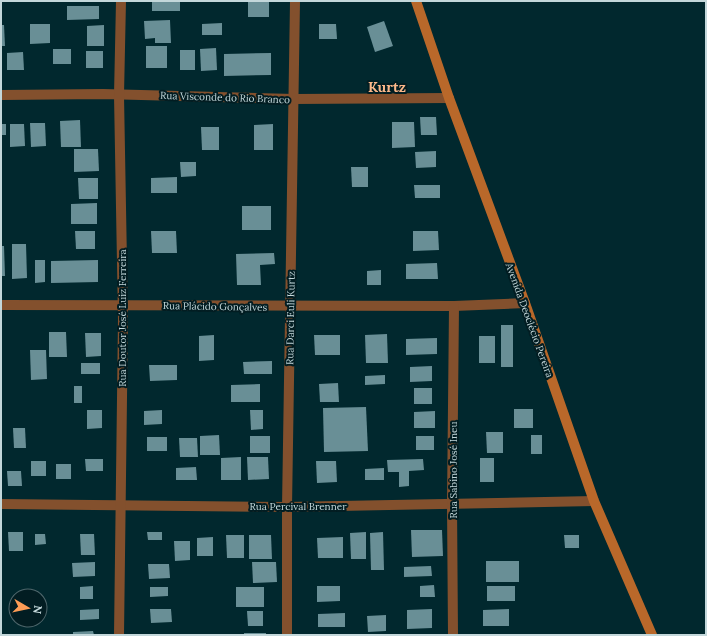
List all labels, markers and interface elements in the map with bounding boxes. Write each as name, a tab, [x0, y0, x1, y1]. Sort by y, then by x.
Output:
district label: Kurtz	[368, 78, 406, 96]
street label: Rua Visconde do Rio Branco	[160, 89, 290, 106]
street label: Rua Doutor José Luiz Ferreira	[116, 249, 129, 387]
street label: Avenida Deoclécio Pereira	[502, 260, 556, 379]
street label: Rua Darci Euli Kurtz	[283, 271, 298, 365]
street label: Rua Plácido Gonçalves	[163, 299, 268, 314]
street label: Rua Sabino José Ineu	[447, 421, 460, 519]
street label: Rua Percival Brenner	[250, 500, 347, 513]
north arrow	[8, 588, 48, 628]
text: N	[30, 604, 45, 615]

